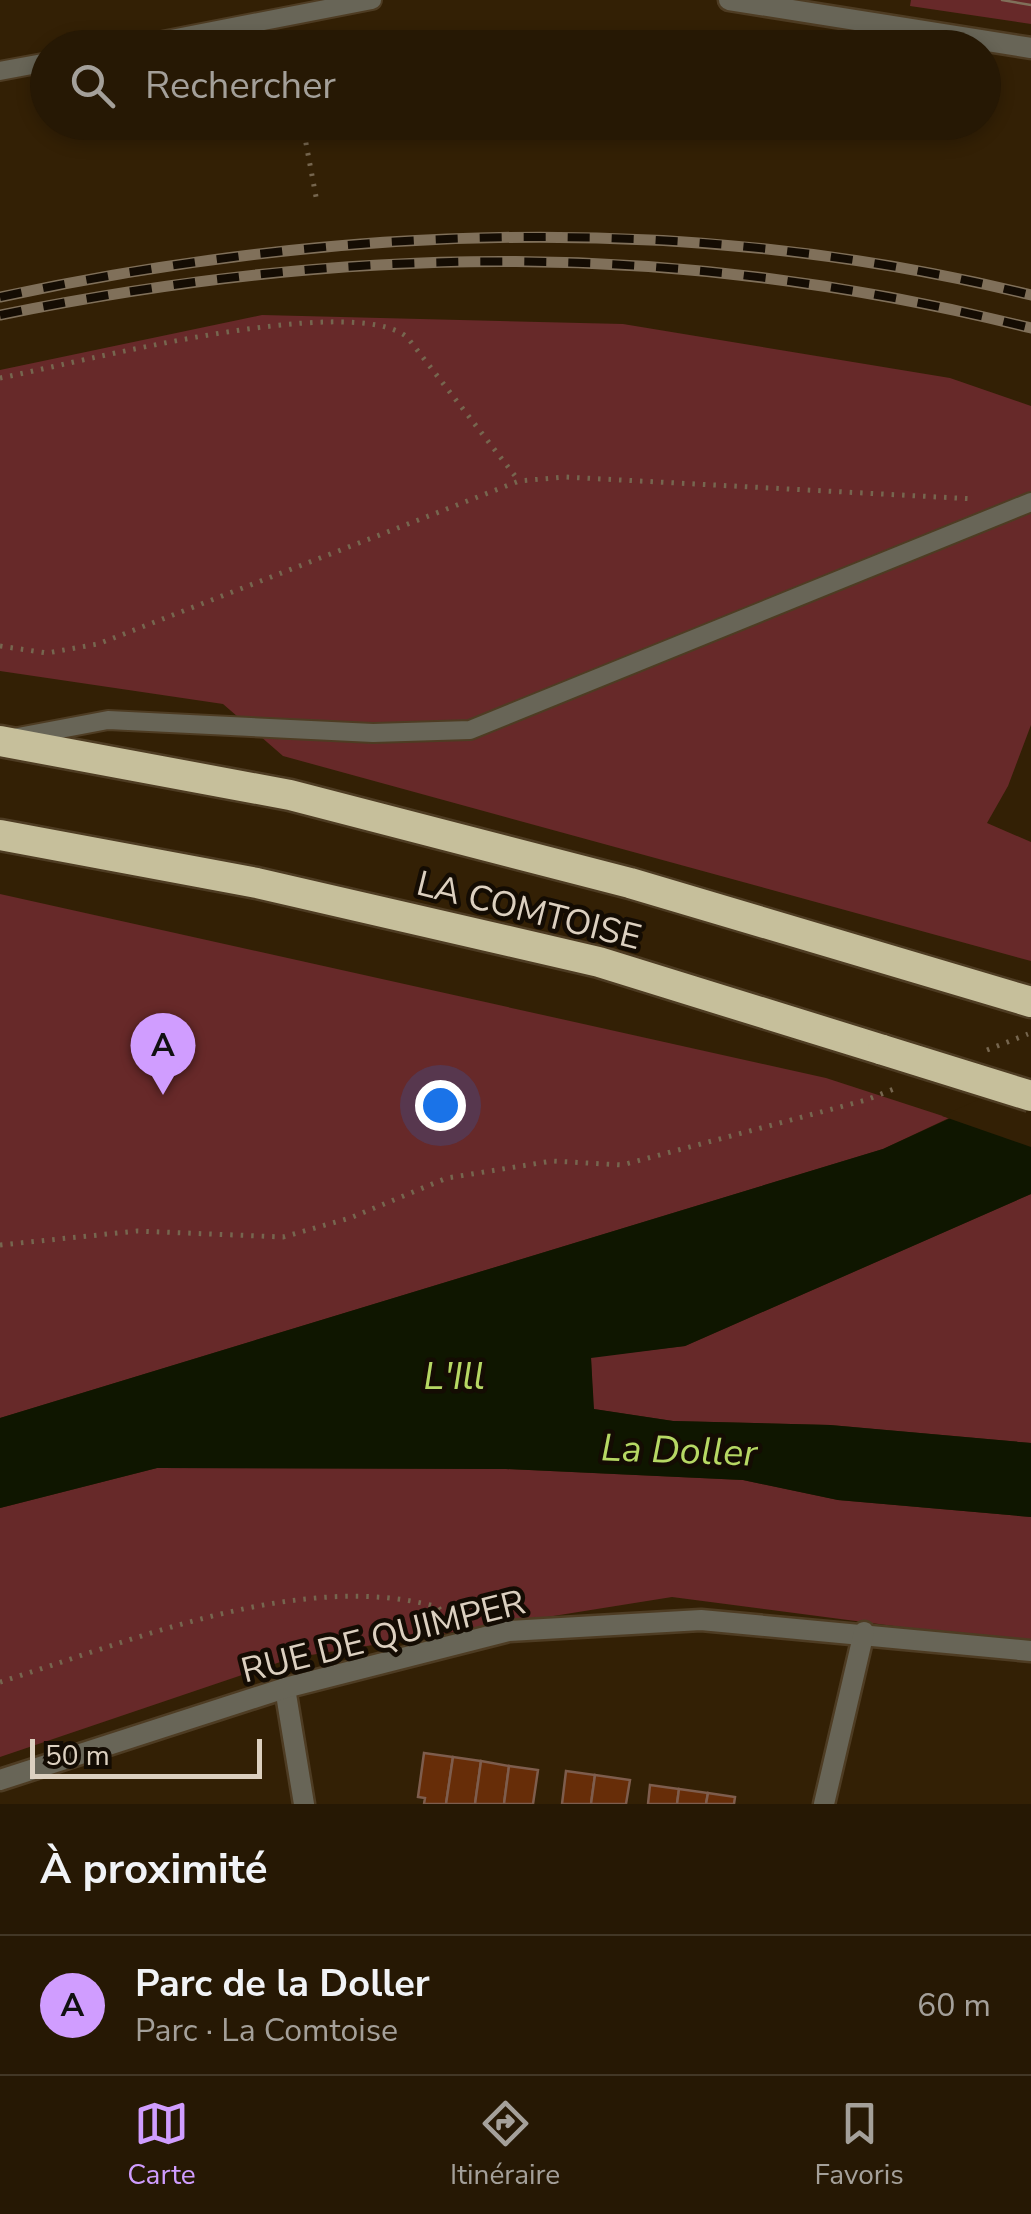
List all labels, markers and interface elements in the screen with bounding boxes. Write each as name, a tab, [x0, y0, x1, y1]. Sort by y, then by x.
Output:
search box	[30, 30, 1001, 140]
icon: search	[65, 58, 120, 113]
text: Rechercher	[145, 60, 336, 111]
street label: LA COMTOISE	[412, 860, 646, 961]
pin: A	[130, 1012, 196, 1095]
your location	[415, 1080, 466, 1131]
water label: L'Ill	[423, 1351, 485, 1402]
water label: La Doller	[600, 1422, 759, 1479]
street label: RUE DE QUIMPER	[236, 1579, 530, 1694]
scale bar	[30, 1734, 262, 1778]
text: 50 m	[45, 1737, 110, 1775]
text: À proximité	[40, 1841, 267, 1898]
text: Parc de la Doller	[135, 1958, 430, 2009]
text: A	[61, 1984, 84, 2027]
text: 60 m	[917, 1984, 991, 2027]
text: Parc · La Comtoise	[135, 2009, 398, 2052]
tab: Carte	[127, 2096, 196, 2194]
tab: Itinéraire	[450, 2096, 560, 2194]
tab: Favoris	[815, 2096, 904, 2194]

